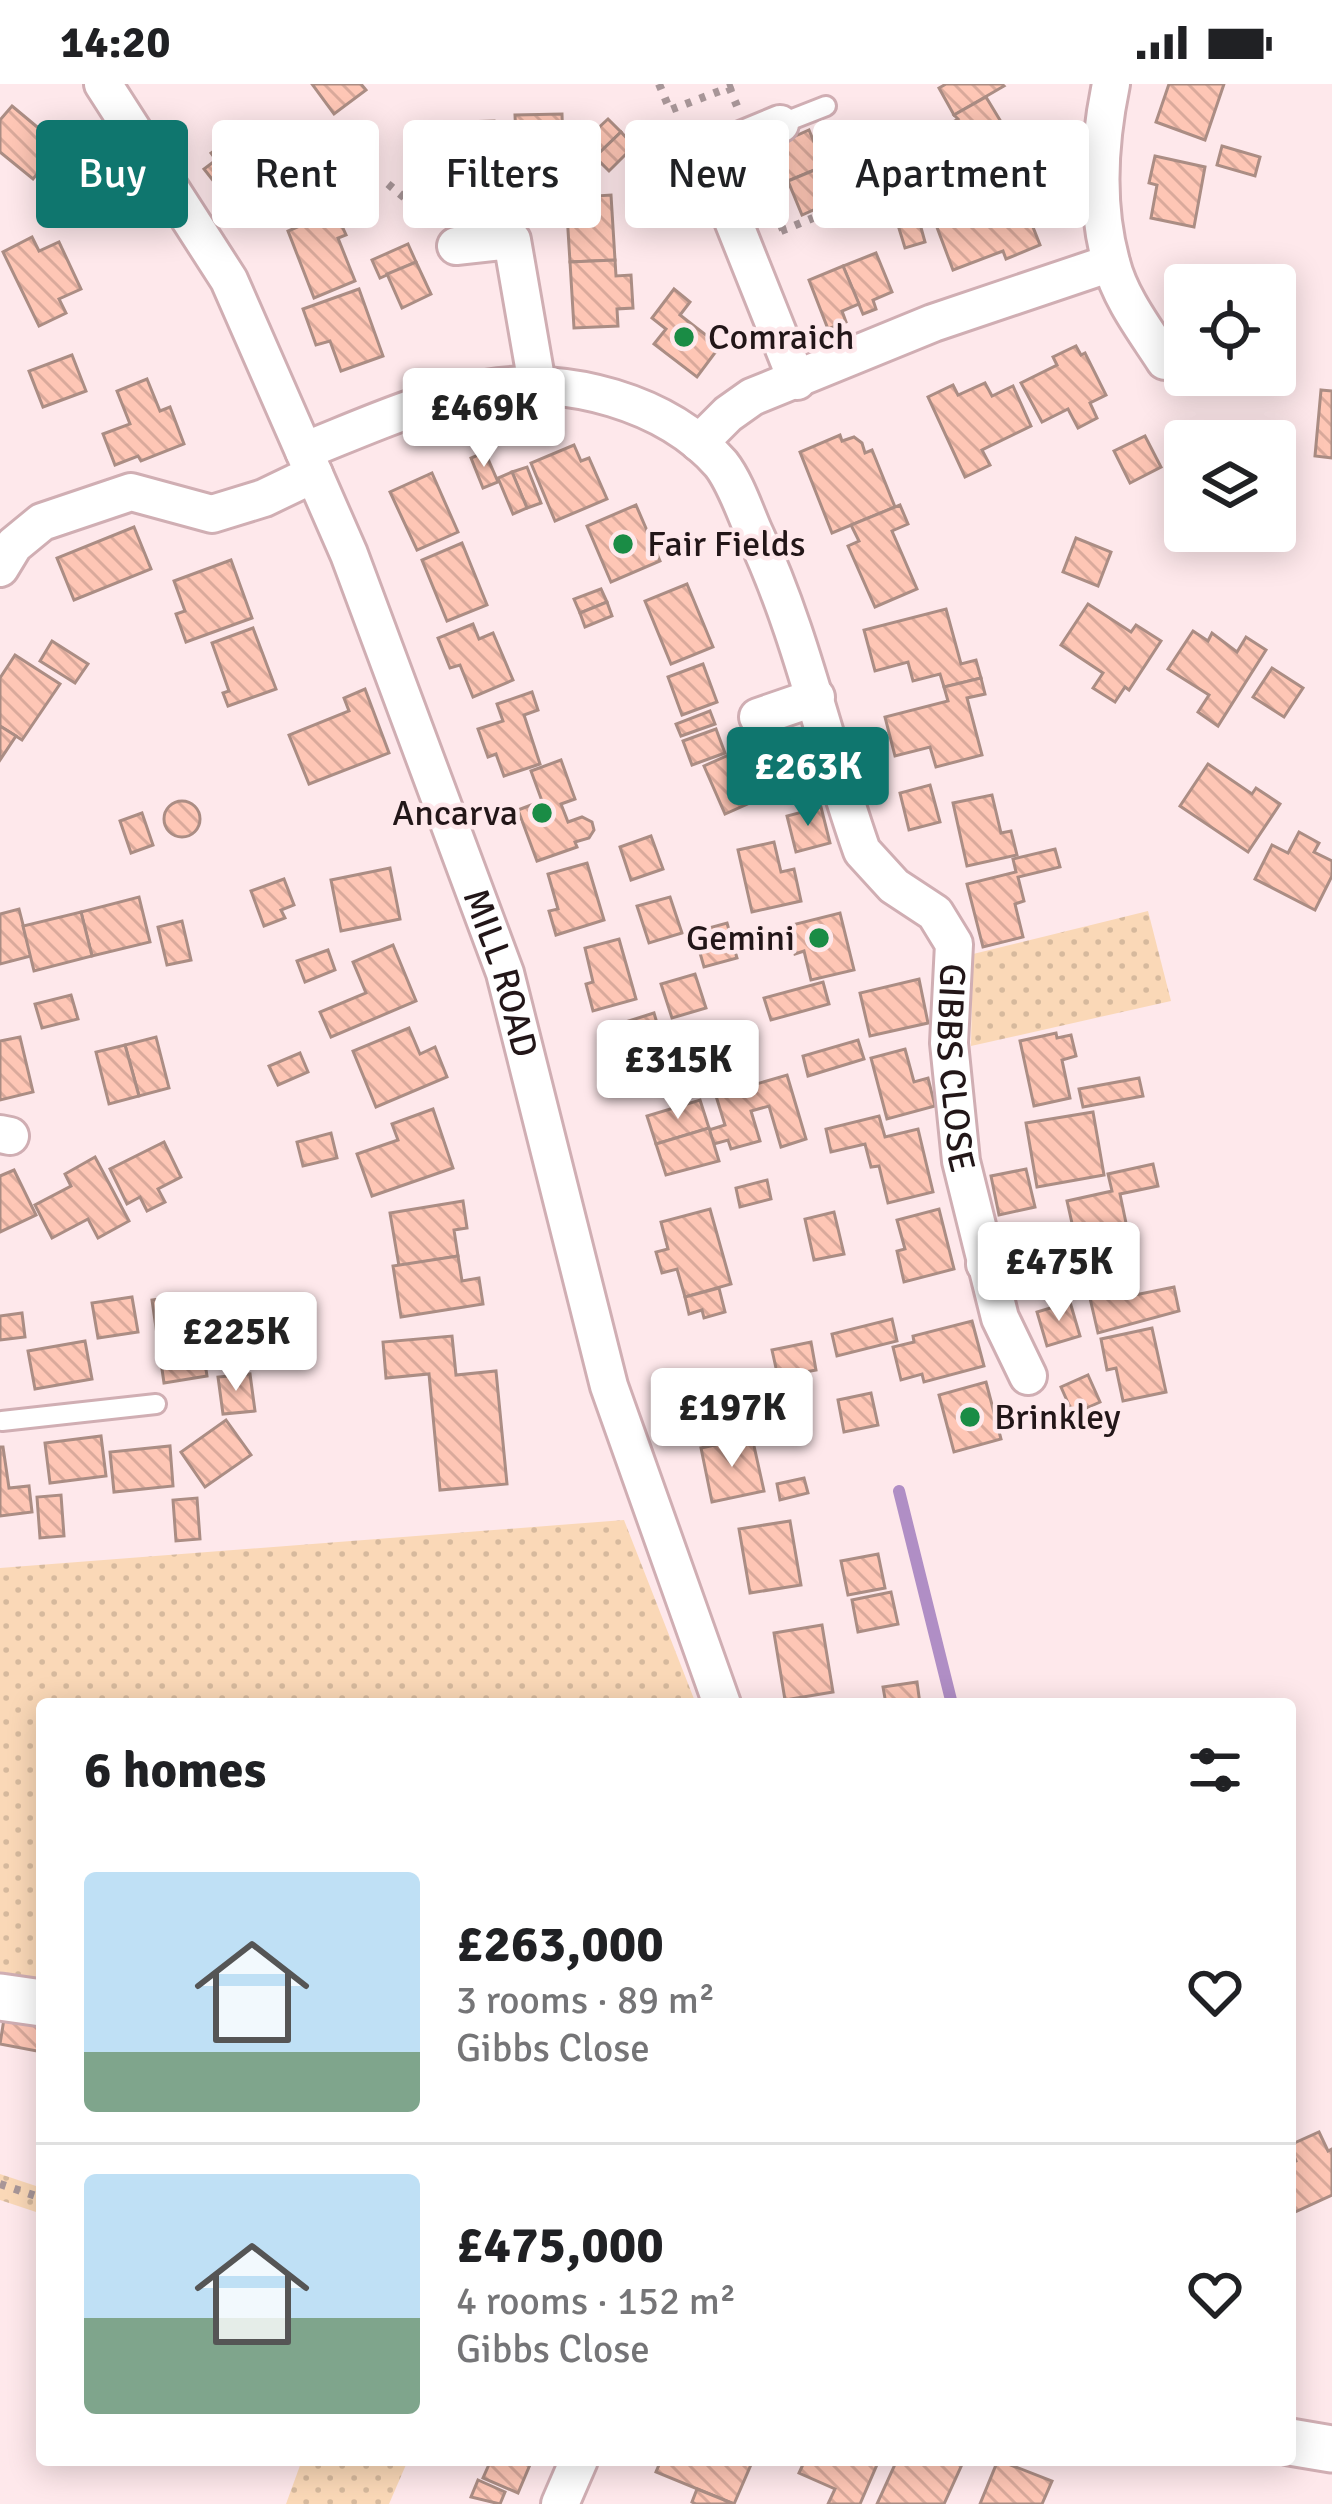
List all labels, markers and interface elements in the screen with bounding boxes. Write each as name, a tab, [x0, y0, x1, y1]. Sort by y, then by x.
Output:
text: 14:20	[60, 15, 170, 70]
chip: Buy	[36, 120, 188, 228]
chip: Rent	[212, 120, 379, 228]
chip: Filters	[403, 120, 601, 228]
chip: New	[625, 120, 789, 228]
chip: Apartment	[813, 120, 1089, 228]
map controls	[1164, 264, 1296, 552]
button: locate	[1164, 264, 1296, 396]
place label: Comraich	[708, 315, 855, 360]
marker: Comraich	[671, 324, 697, 350]
pin: £469K	[400, 368, 568, 470]
text: £469K	[430, 383, 538, 431]
button: layers	[1164, 420, 1296, 552]
place label: Fair Fields	[647, 522, 806, 567]
marker: Fair Fields	[610, 531, 636, 557]
pin: £263K	[724, 727, 892, 829]
text: £263K	[754, 742, 862, 790]
place label: Ancarva	[392, 791, 518, 836]
marker: Ancarva	[529, 800, 555, 826]
street label: MILL ROAD	[453, 882, 548, 1062]
place label: Gemini	[686, 916, 795, 961]
marker: Gemini	[806, 925, 832, 951]
street label: GIBBS CLOSE	[926, 962, 985, 1177]
pin: £315K	[594, 1020, 762, 1122]
text: £315K	[624, 1035, 732, 1083]
pin: £475K	[975, 1222, 1143, 1324]
text: £475K	[1005, 1237, 1113, 1285]
pin: £225K	[152, 1292, 320, 1394]
text: £225K	[182, 1307, 290, 1355]
pin: £197K	[648, 1368, 816, 1470]
text: £197K	[678, 1383, 786, 1431]
place label: Brinkley	[994, 1395, 1121, 1440]
marker: Brinkley	[957, 1404, 983, 1430]
icon: filters	[1182, 1737, 1248, 1803]
text: 6 homes	[84, 1739, 266, 1802]
text: £263,000	[456, 1913, 664, 1976]
icon: home	[180, 1920, 324, 2064]
icon: heart	[1182, 1959, 1248, 2025]
text: 3 rooms · 89 m²	[456, 1976, 715, 2024]
text: Gibbs Close	[456, 2024, 650, 2072]
text: £475,000	[456, 2214, 664, 2277]
icon: home	[180, 2222, 324, 2366]
icon: heart	[1182, 2261, 1248, 2327]
text: 4 rooms · 152 m²	[456, 2277, 736, 2325]
text: Gibbs Close	[456, 2325, 650, 2373]

